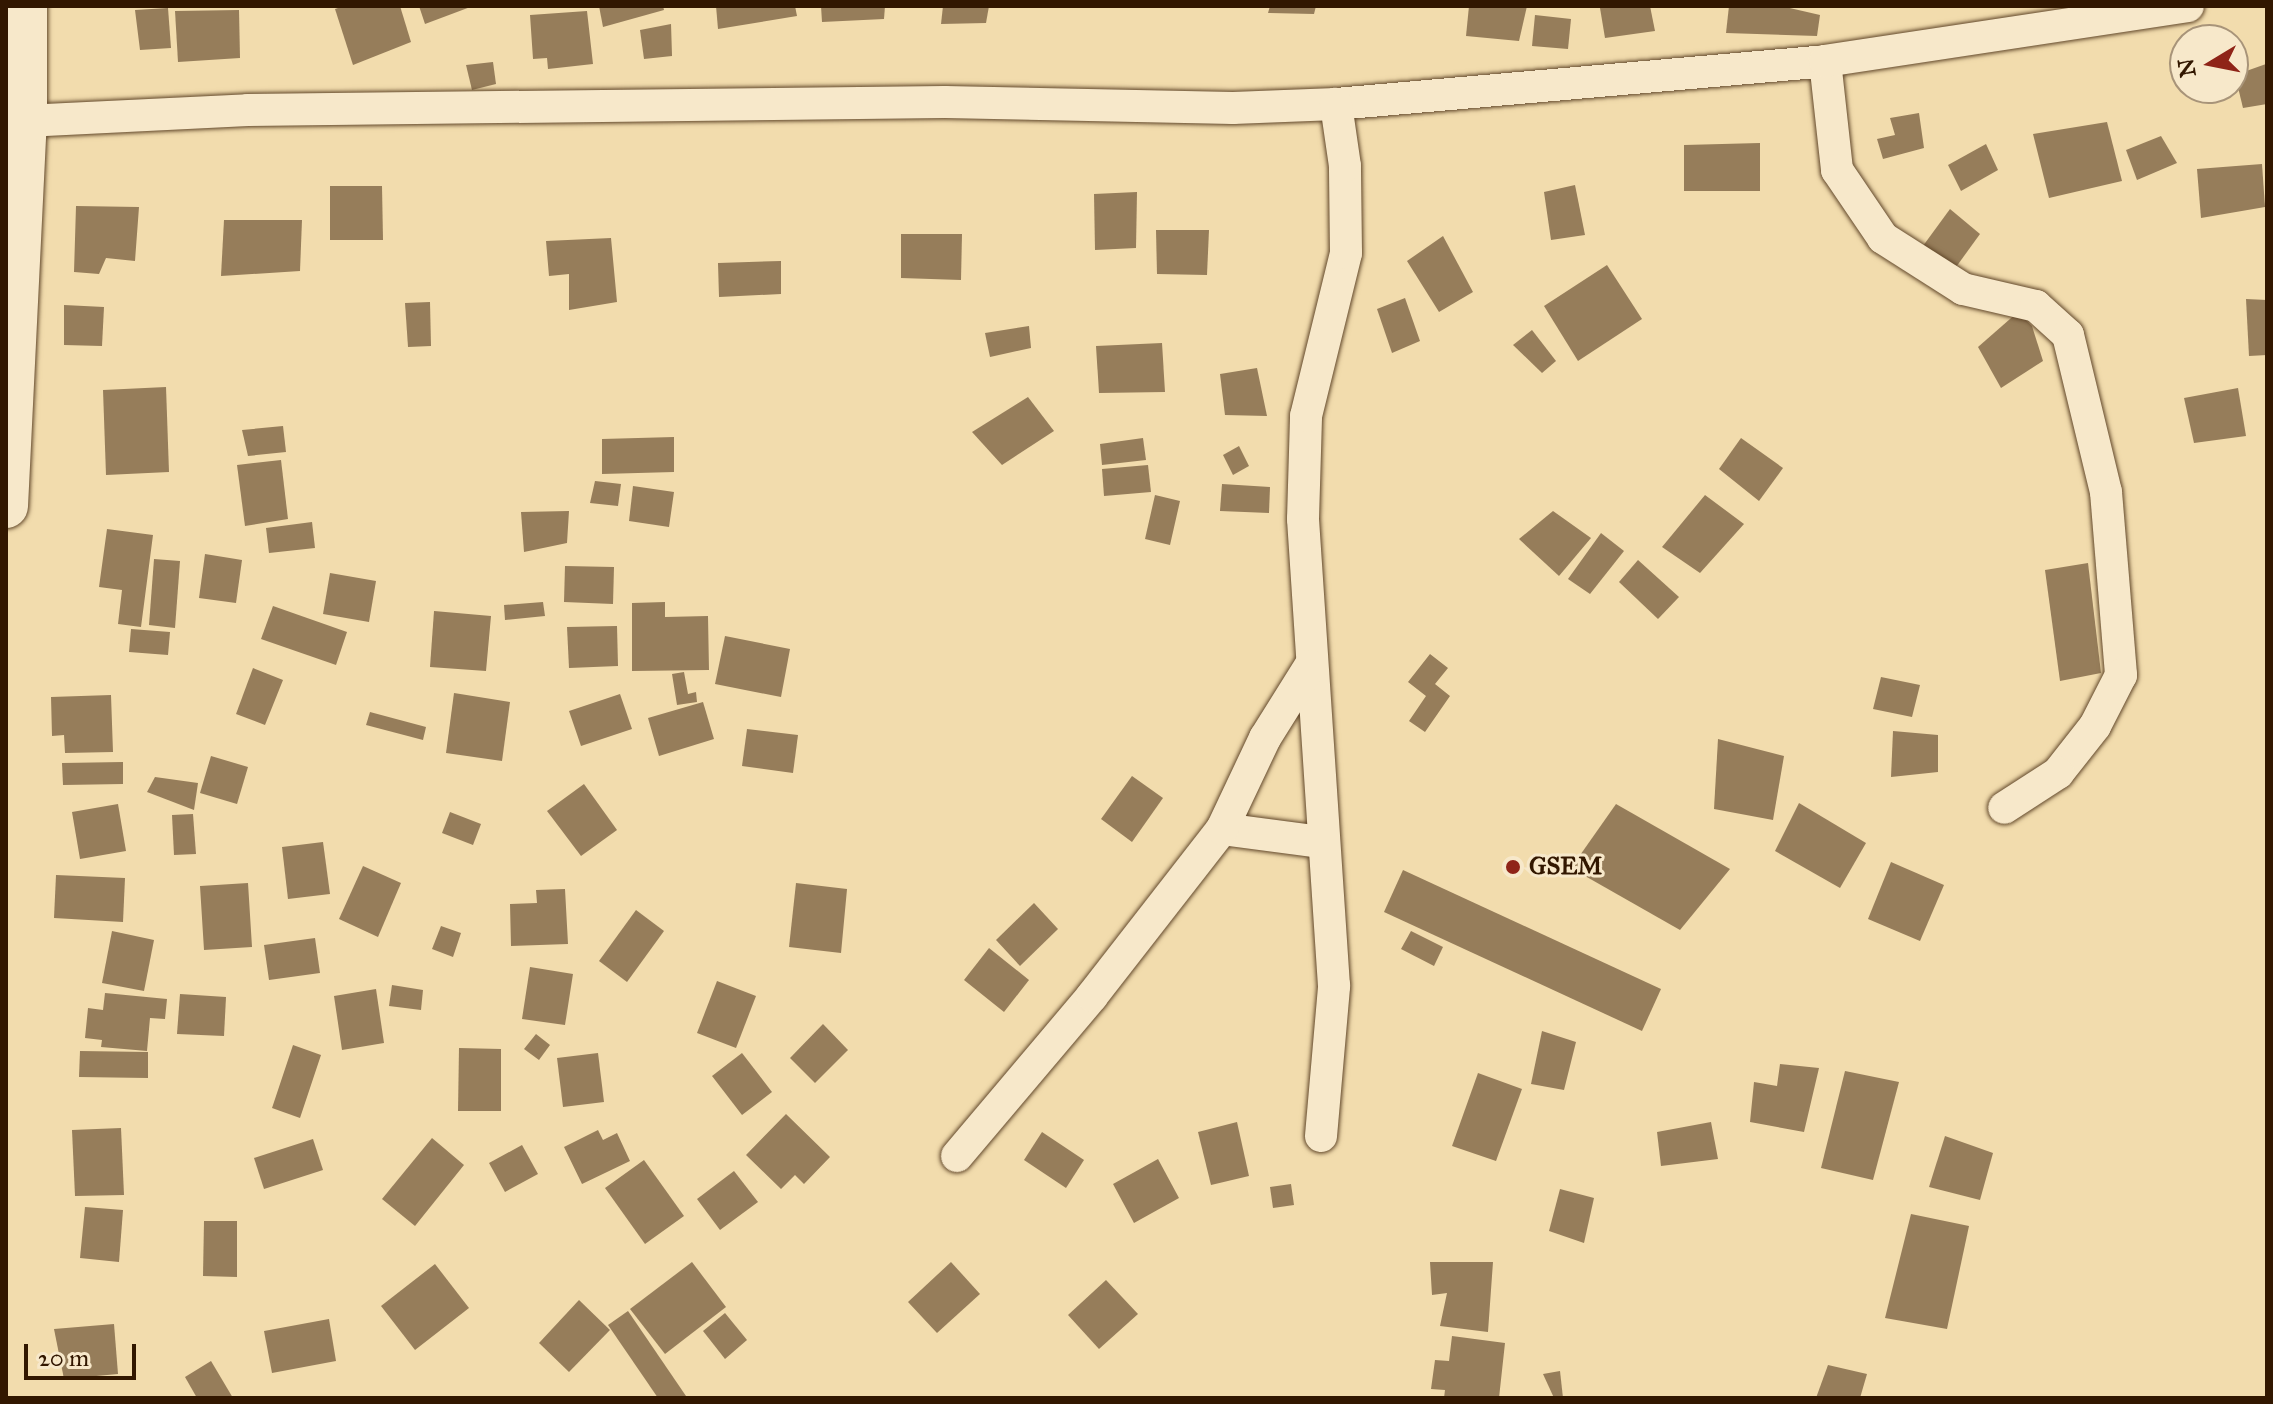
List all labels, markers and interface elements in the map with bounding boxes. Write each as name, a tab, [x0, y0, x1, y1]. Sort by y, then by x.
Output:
north arrow	[2169, 24, 2249, 104]
text: N	[2172, 56, 2202, 79]
place label: GSEM	[1529, 853, 1602, 881]
marker: GSEM	[1504, 858, 1522, 876]
scale bar	[28, 1328, 140, 1378]
text: 20 m	[38, 1343, 89, 1373]

